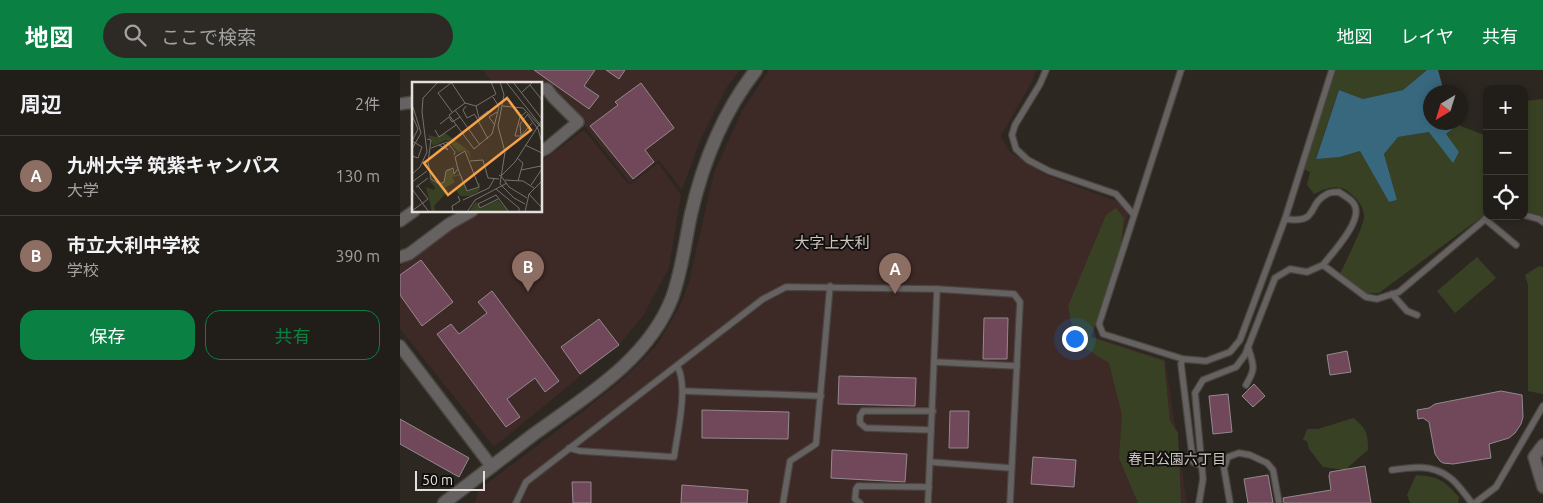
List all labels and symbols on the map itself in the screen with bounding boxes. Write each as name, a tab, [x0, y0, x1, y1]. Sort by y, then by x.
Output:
inset map	[412, 82, 542, 212]
north arrow	[1423, 85, 1468, 130]
district label: 大字上大利	[794, 234, 870, 251]
pin: B	[512, 251, 544, 292]
pin: A	[879, 253, 911, 294]
your location	[1062, 326, 1088, 352]
district label: 春日公園六丁目	[1128, 451, 1226, 467]
scale bar	[415, 468, 485, 491]

